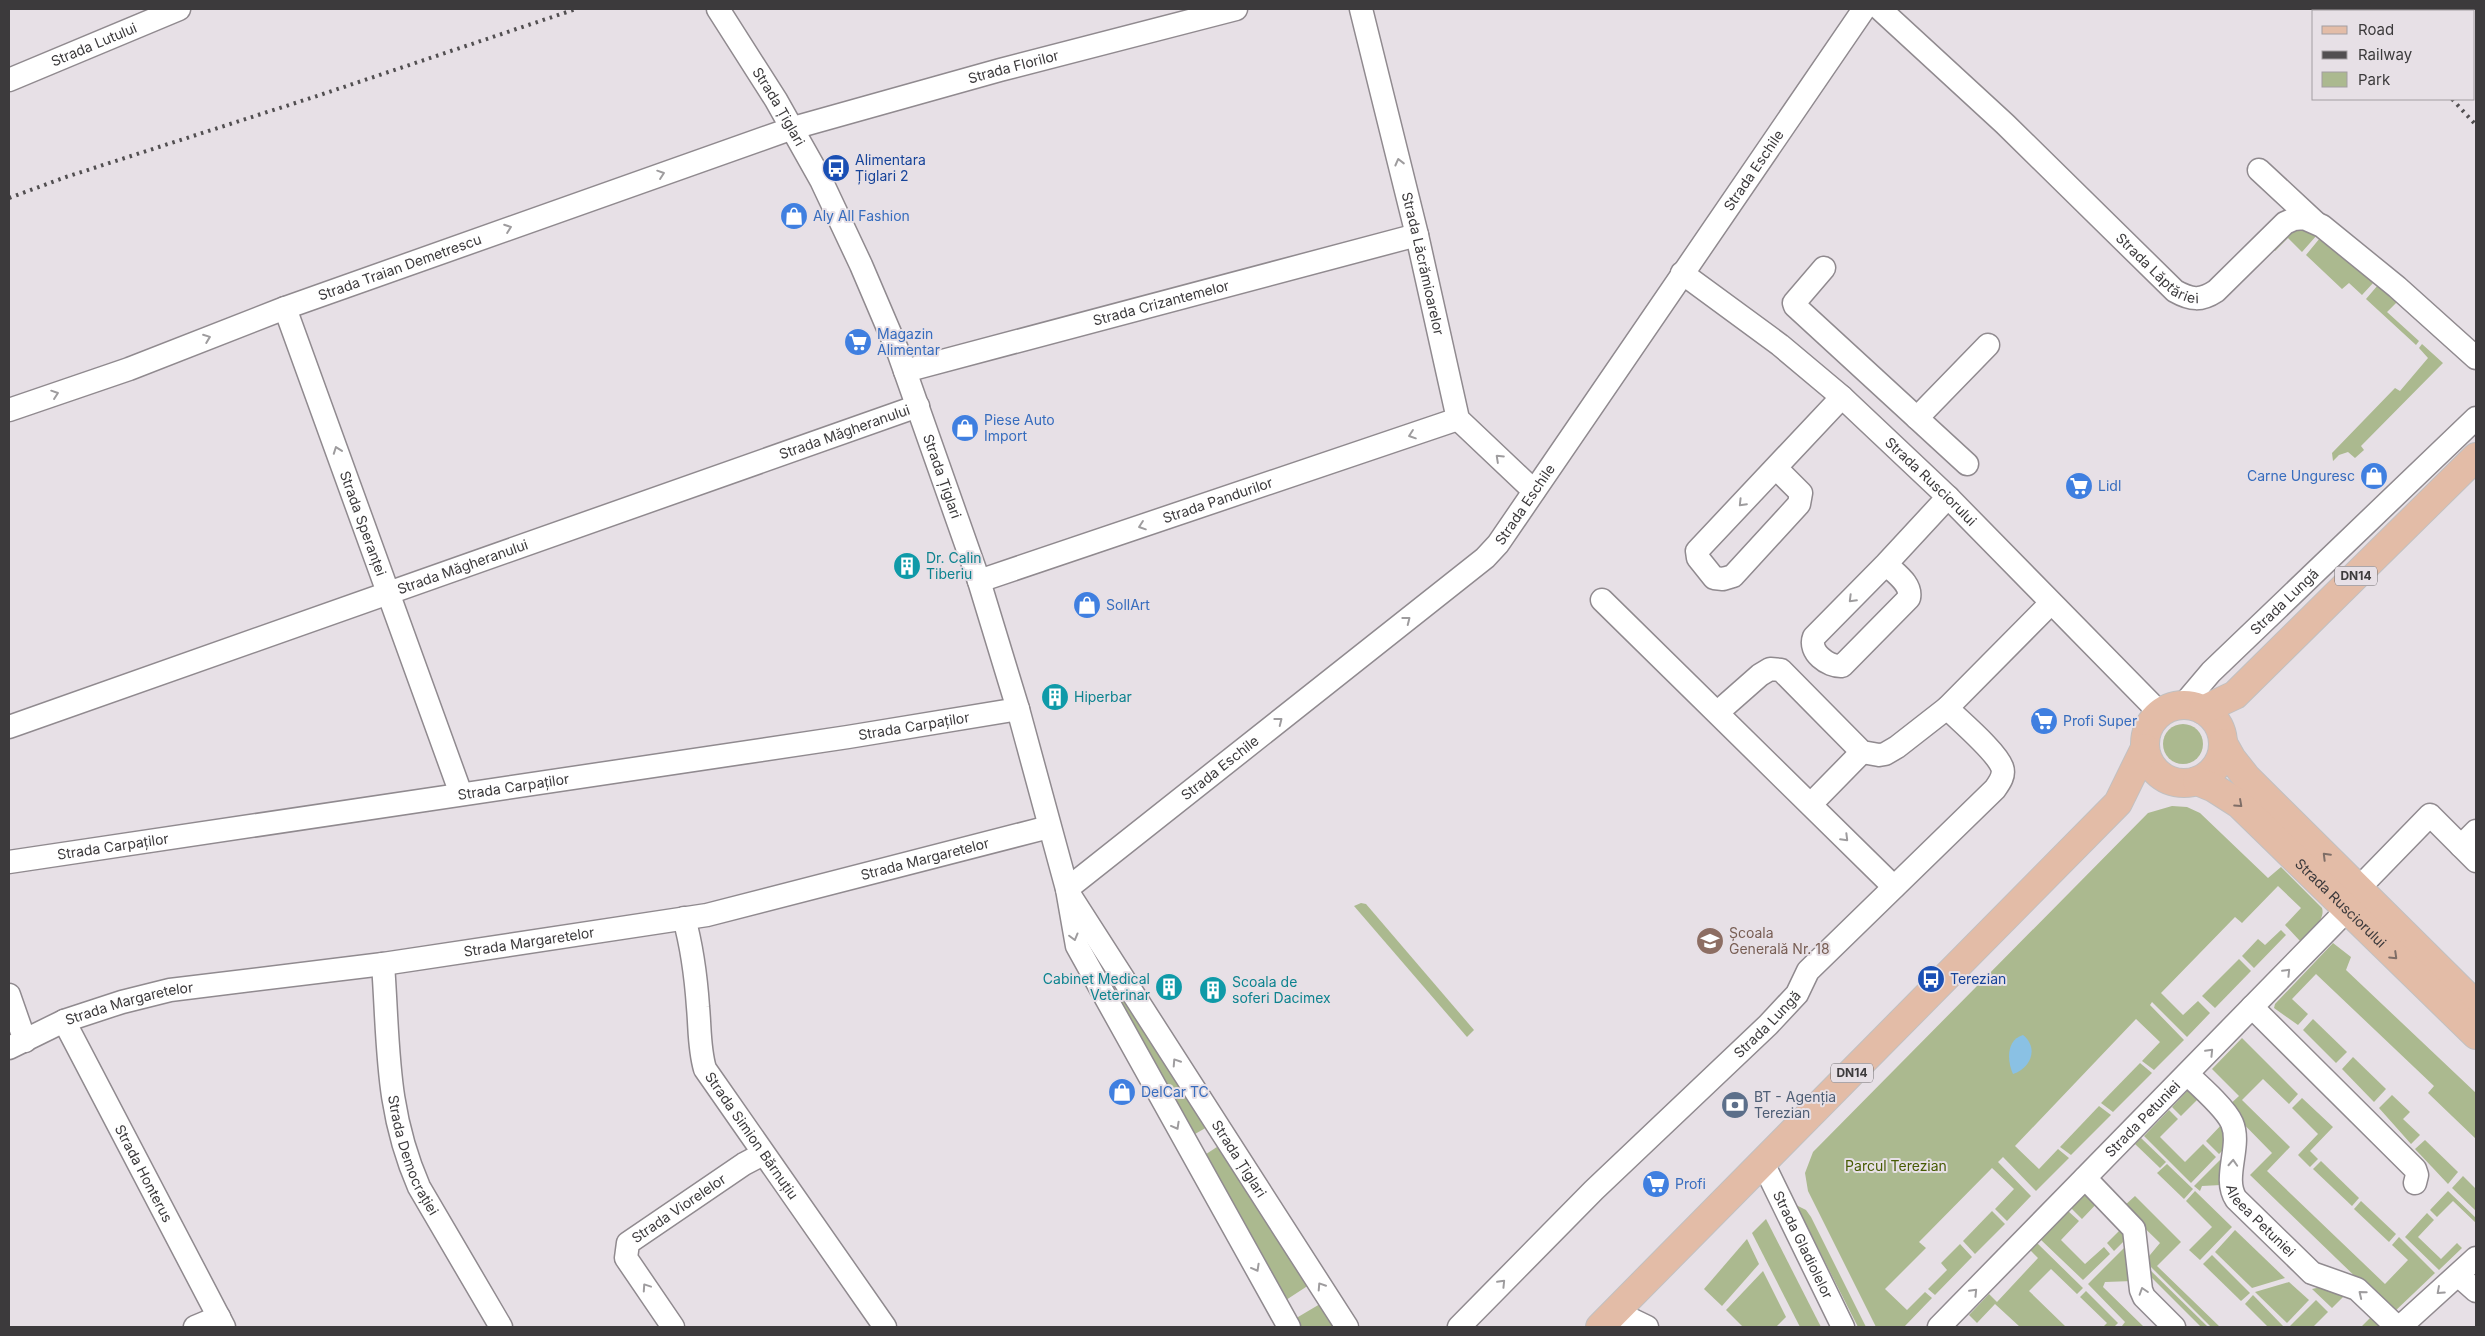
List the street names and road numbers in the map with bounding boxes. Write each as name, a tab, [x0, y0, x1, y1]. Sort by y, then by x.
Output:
street label: Strada Lutului	[48, 19, 139, 70]
street label: Strada Florilor	[966, 46, 1060, 87]
street label: Strada Țiglari	[749, 64, 809, 149]
street label: Strada Eschile	[1720, 126, 1787, 214]
street label: Strada Lăcrămioarelor	[1399, 190, 1448, 337]
street label: Strada Lăptăriei	[2113, 229, 2199, 306]
street label: Strada Traian Demetrescu	[316, 230, 484, 304]
street label: Strada Crizantemelor	[1091, 276, 1231, 329]
street label: Strada Măgheranului	[777, 401, 912, 462]
street label: Strada Țiglari	[920, 432, 965, 521]
street label: Strada Rusciorului	[1882, 433, 1980, 529]
street label: Strada Eschile	[1491, 461, 1558, 548]
street label: Strada Speranței	[337, 468, 390, 578]
street label: Strada Pandurilor	[1160, 473, 1275, 526]
street label: Strada Măgheranului	[395, 535, 530, 597]
street label: Strada Lungă	[2246, 565, 2322, 638]
road number: DN14	[2335, 566, 2377, 586]
street label: Strada Carpaților	[857, 708, 971, 743]
street label: Strada Eschile	[1177, 732, 1262, 803]
street label: Strada Carpaților	[457, 770, 570, 803]
street label: Strada Carpaților	[56, 829, 170, 863]
street label: Strada Margaretelor	[859, 834, 991, 883]
street label: Strada Rusciorului	[2292, 855, 2390, 951]
street label: Strada Margaretelor	[462, 923, 595, 960]
street label: Strada Margaretelor	[63, 978, 194, 1028]
street label: Strada Lungă	[1730, 987, 1804, 1061]
road number: DN14	[1831, 1064, 1873, 1082]
street label: Strada Simion Bărnuțiu	[702, 1069, 802, 1202]
street label: Strada Petuniei	[2101, 1077, 2183, 1160]
street label: Strada Democrației	[385, 1094, 442, 1218]
street label: Strada Țiglari	[1208, 1117, 1270, 1200]
street label: Strada Honterus	[112, 1121, 177, 1225]
street label: Strada Viorelelor	[628, 1170, 729, 1246]
street label: Aleea Petuniei	[2223, 1183, 2299, 1260]
street label: Strada Gladiolelor	[1770, 1188, 1837, 1301]

